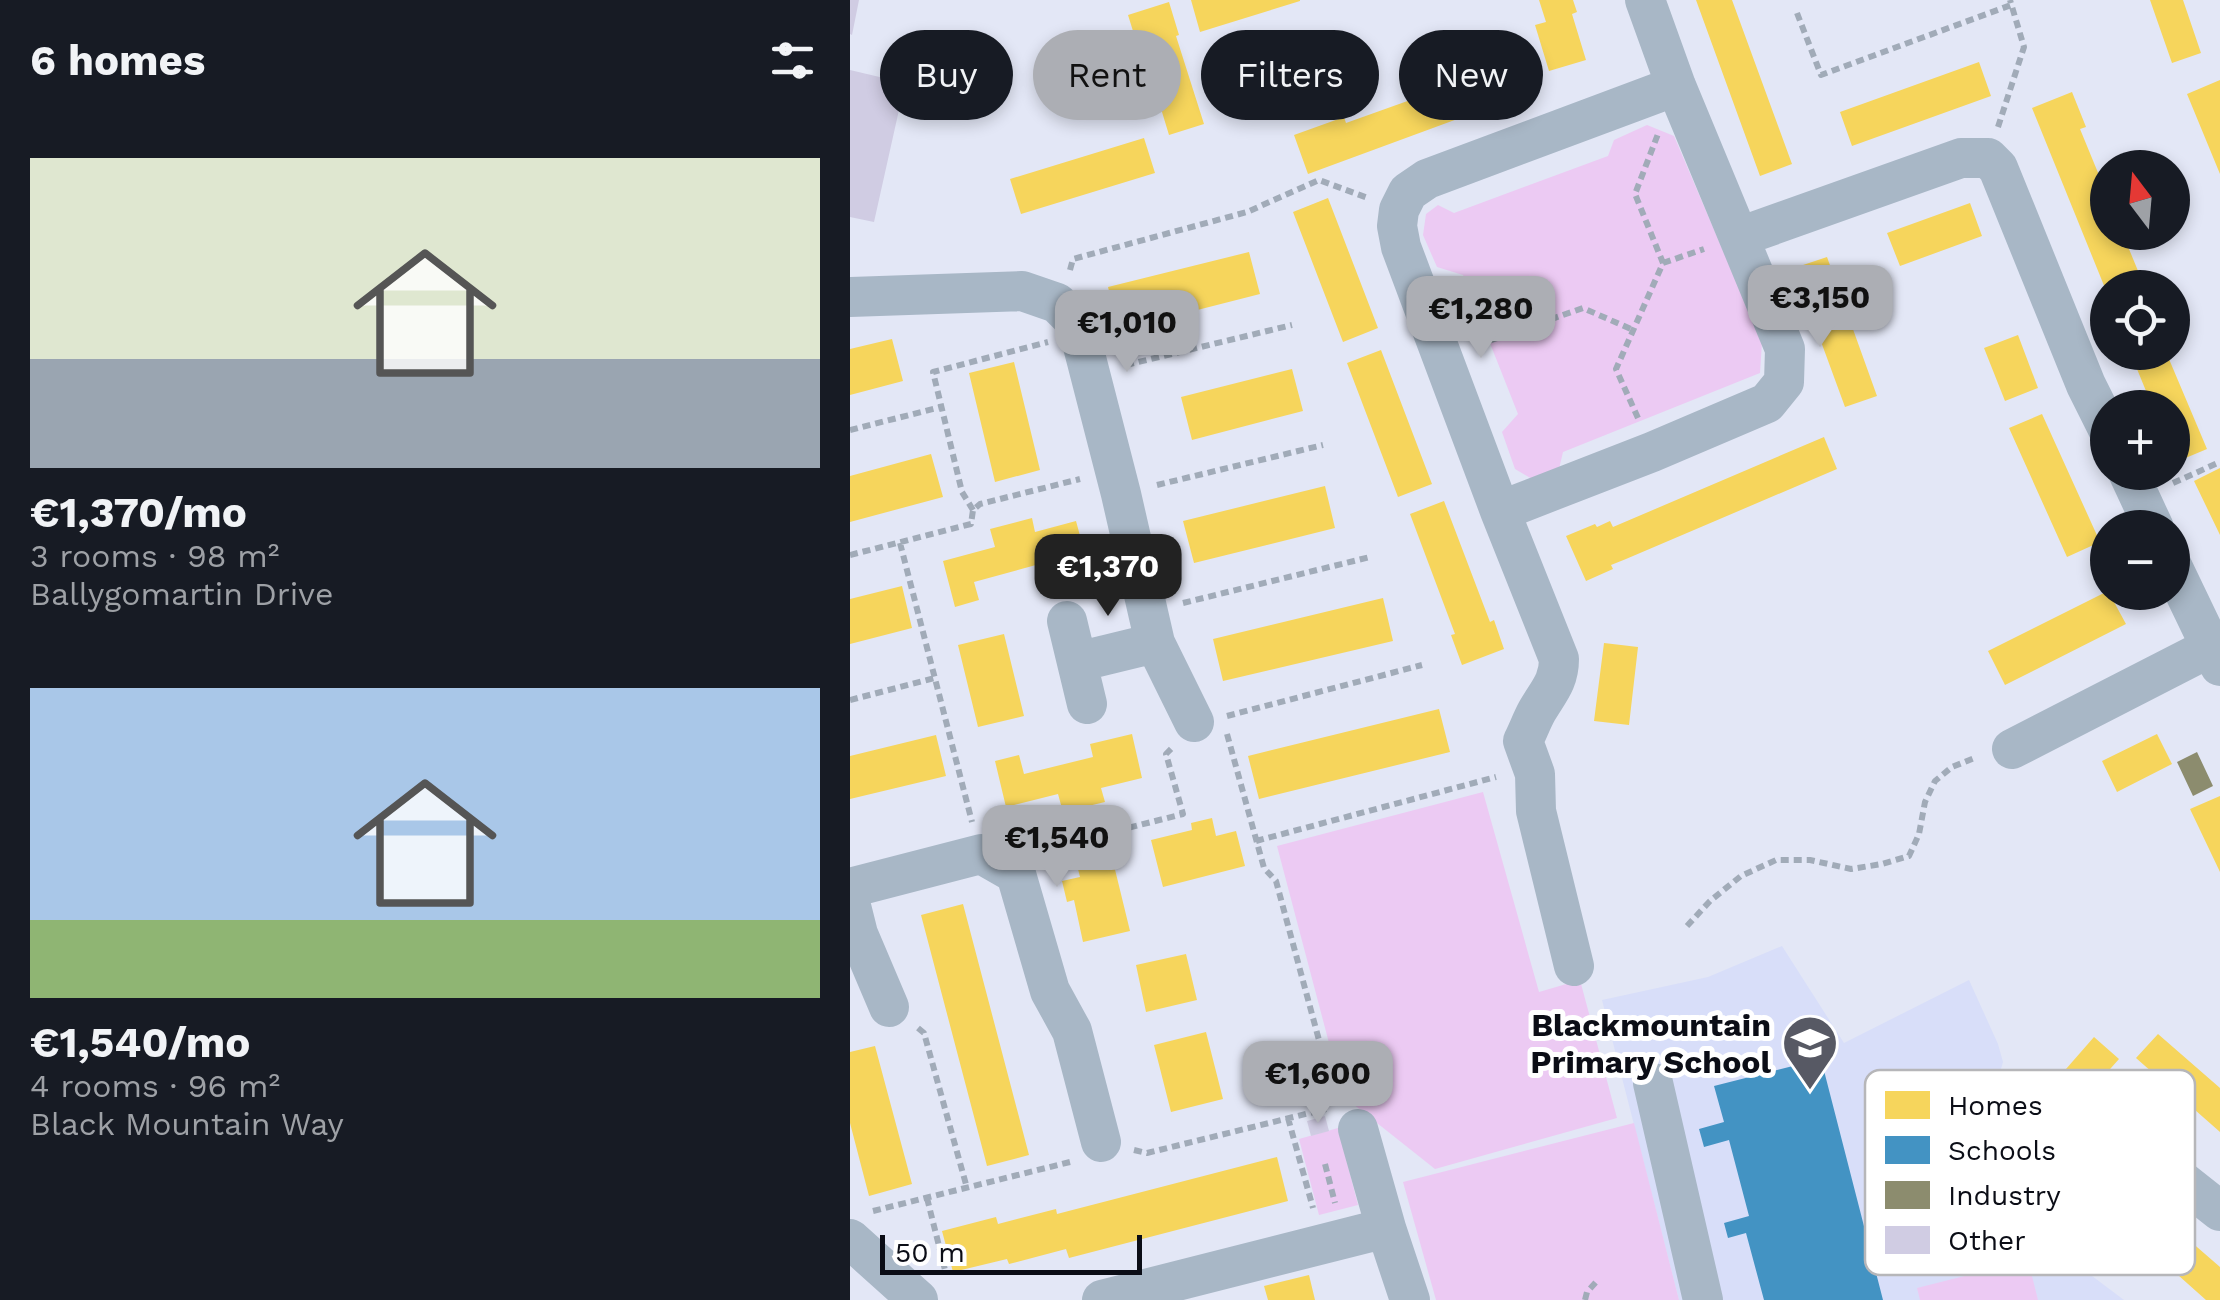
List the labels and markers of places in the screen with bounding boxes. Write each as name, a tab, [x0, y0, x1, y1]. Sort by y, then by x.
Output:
pin: €3,150	[1739, 265, 1901, 350]
pin: €1,280	[1400, 276, 1562, 361]
pin: €1,010	[1046, 290, 1208, 375]
pin: €1,370	[1027, 534, 1189, 619]
pin: €1,540	[976, 805, 1138, 890]
place label: Blackmountain Primary School	[1530, 1006, 1772, 1081]
school or university icon: Blackmountain Primary School	[1780, 1013, 1840, 1092]
pin: €1,600	[1237, 1041, 1399, 1126]

